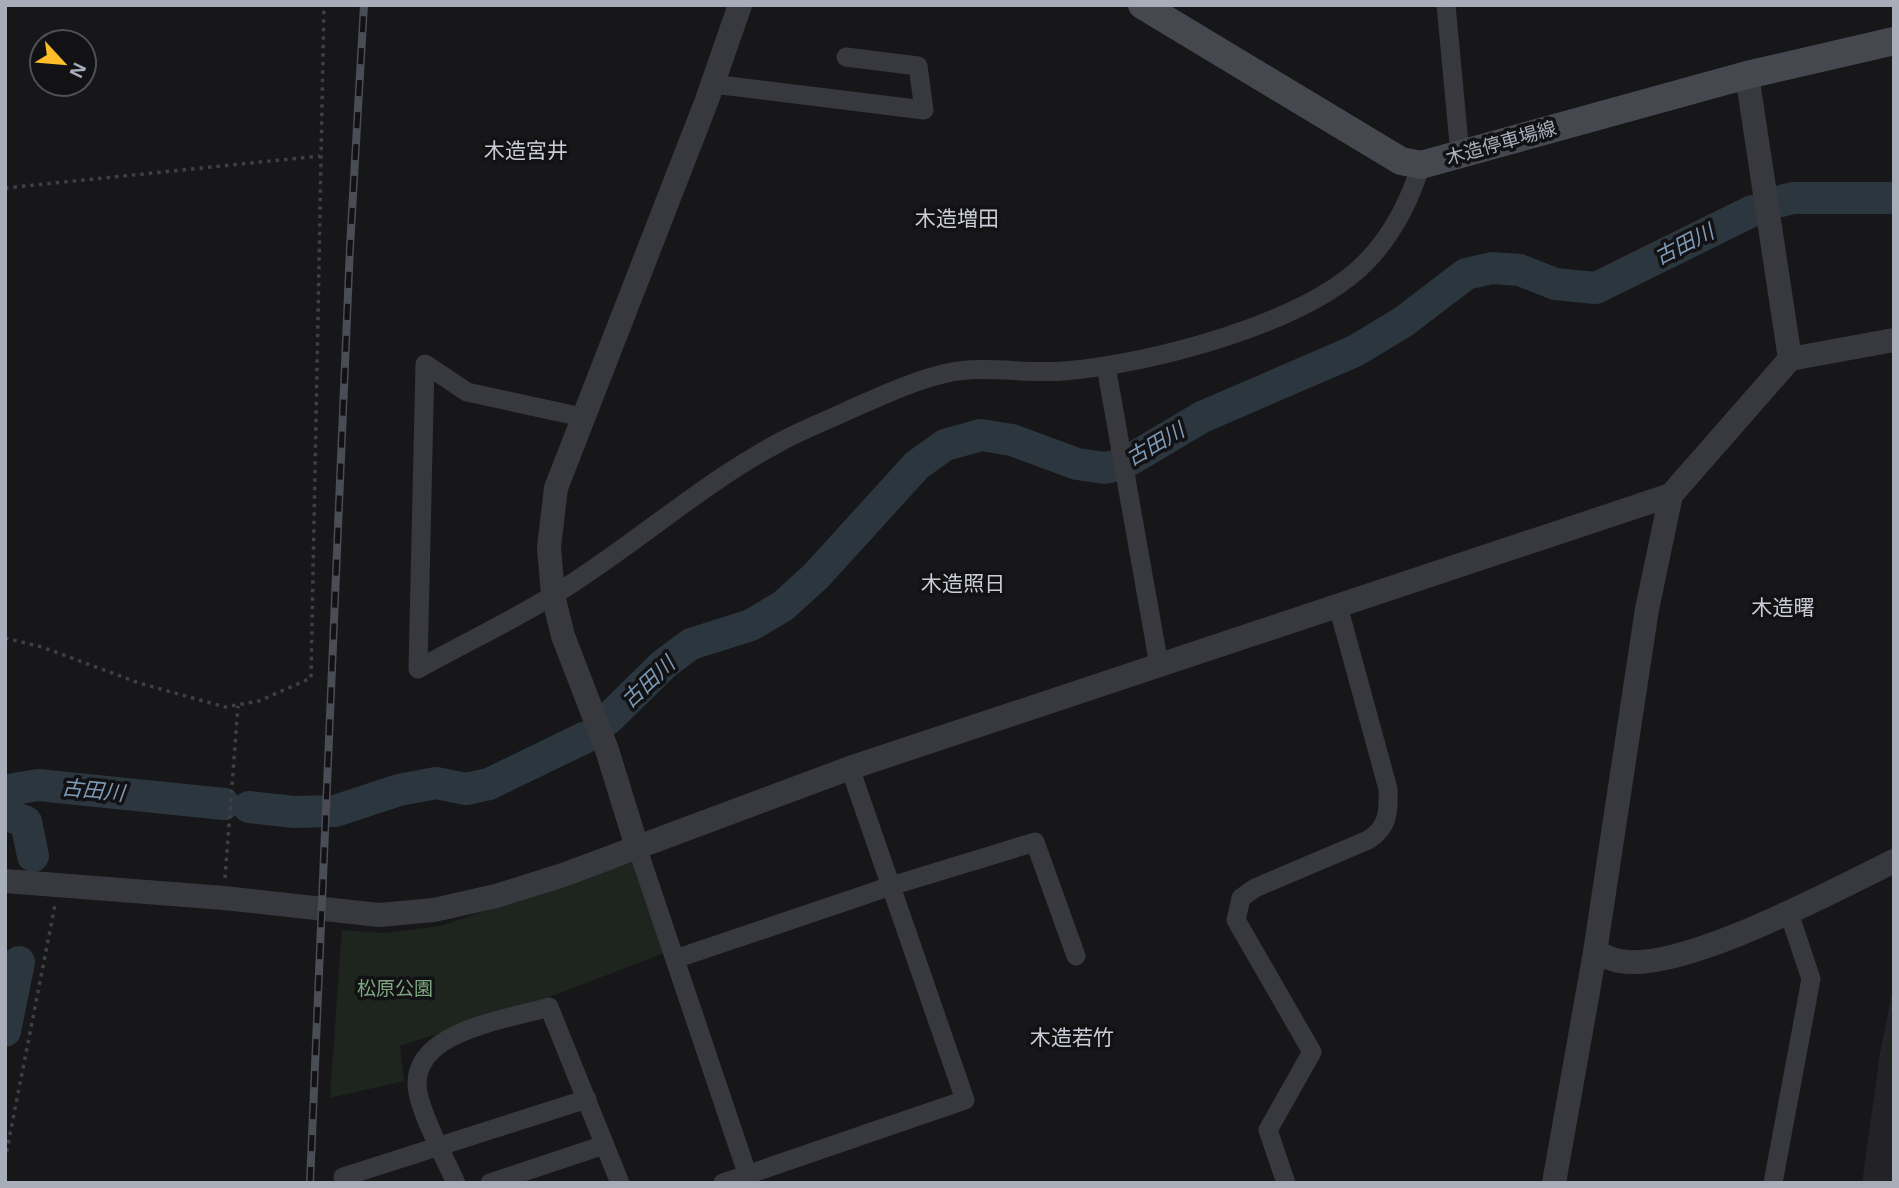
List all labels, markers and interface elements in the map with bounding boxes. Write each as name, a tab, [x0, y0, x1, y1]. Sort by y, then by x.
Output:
north arrow	[28, 28, 98, 98]
text: N	[65, 59, 90, 81]
street label: 木造停車場線	[1443, 117, 1559, 169]
district label: 木造宮井	[484, 139, 568, 162]
district label: 木造増田	[915, 207, 999, 230]
water label: 古田川	[1651, 219, 1719, 269]
water label: 古田川	[1122, 417, 1190, 470]
district label: 木造照日	[921, 572, 1005, 595]
district label: 木造曙	[1752, 596, 1815, 619]
water label: 古田川	[617, 651, 680, 712]
water label: 古田川	[60, 775, 128, 805]
park label: 松原公園	[357, 978, 433, 999]
district label: 木造若竹	[1030, 1026, 1114, 1049]

